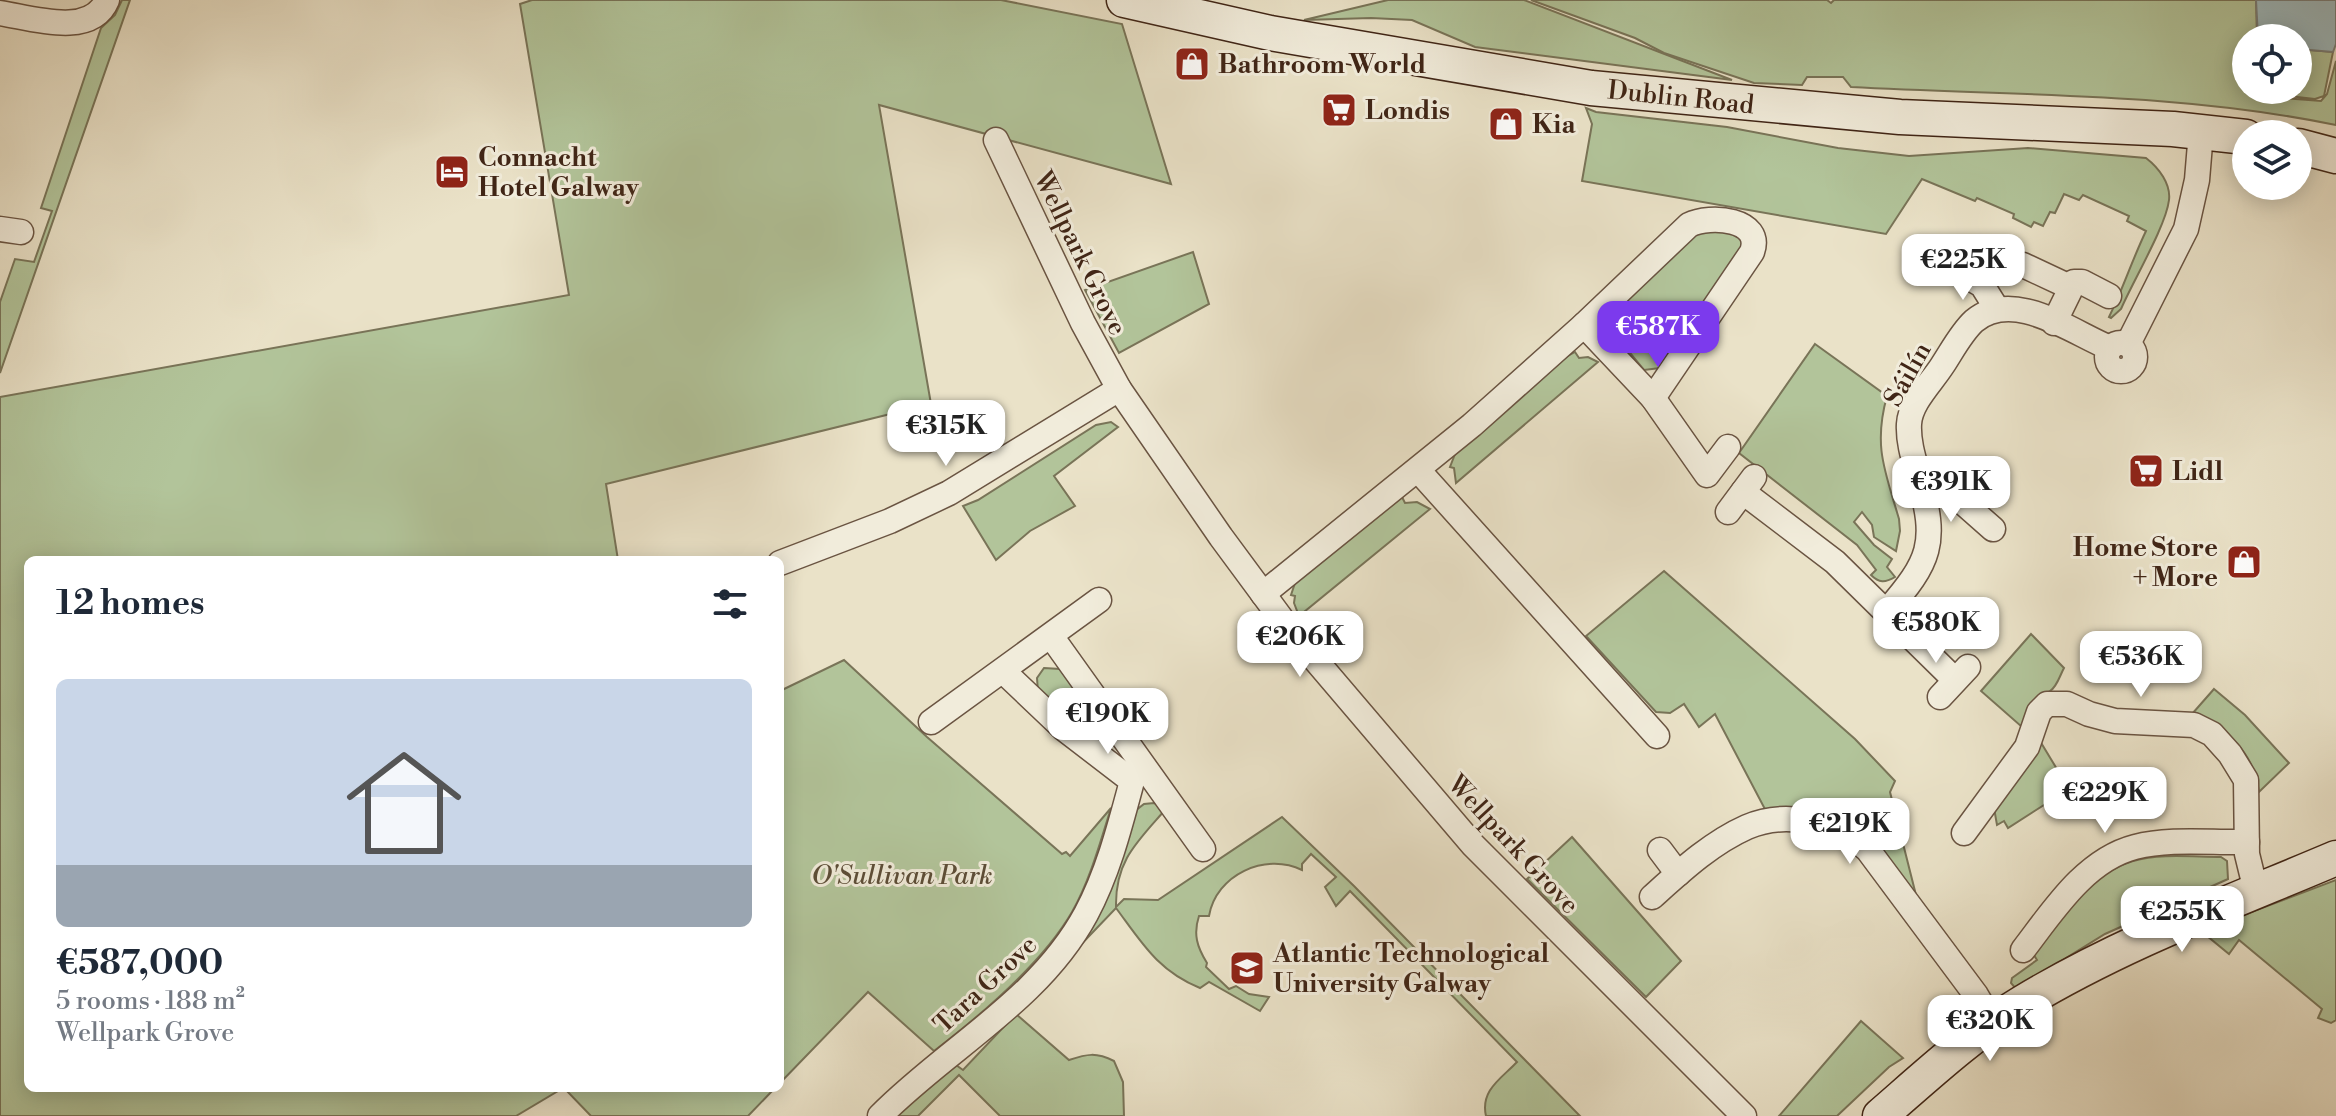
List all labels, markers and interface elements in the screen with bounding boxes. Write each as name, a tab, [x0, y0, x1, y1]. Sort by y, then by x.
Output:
map controls	[2232, 24, 2312, 200]
button: locate	[2232, 24, 2312, 104]
shop icon: Bathroom World	[1173, 45, 1211, 83]
place label: Bathroom World	[1218, 49, 1426, 81]
street label: Dublin Road	[1606, 74, 1756, 122]
supermarket icon: Londis	[1320, 91, 1358, 129]
place label: Londis	[1365, 95, 1450, 127]
shop icon: Kia	[1487, 105, 1525, 143]
place label: Kia	[1532, 109, 1576, 141]
button: layers	[2232, 120, 2312, 200]
place label: Connacht Hotel Galway	[478, 142, 640, 204]
hotel icon: Connacht Hotel Galway	[433, 153, 471, 191]
street label: Wellpark Grove	[1026, 165, 1134, 341]
pin: €225K	[1907, 234, 2019, 302]
text: €225K	[1920, 244, 2006, 276]
pin: €587K	[1602, 301, 1714, 369]
text: €587K	[1615, 311, 1701, 343]
street label: Sáilín	[1877, 337, 1938, 412]
pin: €315K	[890, 400, 1002, 468]
text: €315K	[905, 410, 987, 442]
supermarket icon: Lidl	[2127, 452, 2165, 490]
pin: €391K	[1895, 456, 2007, 524]
place label: Lidl	[2172, 456, 2223, 488]
text: €391K	[1910, 466, 1992, 498]
place label: Home Store + More	[2073, 532, 2218, 594]
shop icon: Home Store + More	[2225, 543, 2263, 581]
icon: filters	[708, 582, 752, 626]
text: 12 homes	[56, 583, 205, 625]
pin: €580K	[1880, 597, 1992, 665]
text: €580K	[1891, 607, 1981, 639]
pin: €206K	[1244, 611, 1356, 679]
text: €206K	[1255, 621, 1345, 653]
pin: €536K	[2085, 631, 2197, 699]
text: €536K	[2098, 641, 2184, 673]
pin: €190K	[1052, 688, 1164, 756]
text: €190K	[1065, 698, 1151, 730]
icon: home	[332, 731, 476, 875]
pin: €229K	[2049, 767, 2161, 835]
street label: Wellpark Grove	[1440, 768, 1586, 921]
text: €229K	[2062, 777, 2148, 809]
pin: €219K	[1794, 798, 1906, 866]
text: €219K	[1808, 808, 1892, 840]
park label: O'Sullivan Park	[811, 860, 993, 892]
pin: €255K	[2126, 886, 2238, 954]
text: €255K	[2139, 896, 2225, 928]
street label: Tara Grove	[927, 929, 1044, 1041]
place label: Atlantic Technological University Galway	[1272, 938, 1550, 1000]
text: €587,000	[56, 943, 223, 985]
school or university icon: Atlantic Technological University Galway	[1228, 949, 1266, 987]
text: 5 rooms · 188 m²	[56, 985, 245, 1017]
pin: €320K	[1934, 995, 2046, 1063]
text: €320K	[1946, 1005, 2034, 1037]
text: Wellpark Grove	[56, 1017, 234, 1049]

